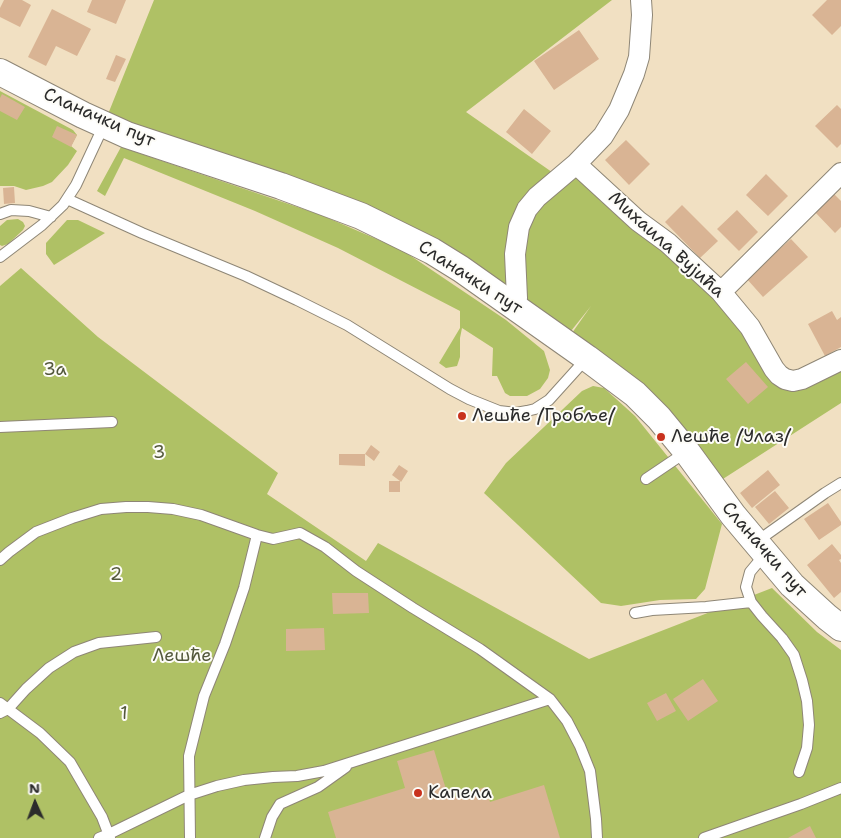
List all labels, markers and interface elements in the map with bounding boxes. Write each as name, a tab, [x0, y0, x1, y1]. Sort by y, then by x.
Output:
street label: Сланачки пут	[40, 84, 158, 152]
street label: Михаила Вујића	[603, 187, 729, 303]
street label: Сланачки пут	[414, 236, 526, 320]
park label: 3a	[43, 359, 67, 381]
place label: Лешће /Гробље/	[472, 405, 614, 427]
marker: Лешће /Гробље/	[456, 410, 468, 422]
place label: Лешће /Улаз/	[671, 426, 790, 448]
marker: Лешће /Улаз/	[655, 431, 667, 443]
park label: 3	[153, 442, 165, 464]
street label: Сланачки пут	[717, 498, 811, 602]
park label: 2	[110, 564, 122, 586]
park label: Лешће	[153, 645, 211, 667]
park label: 1	[120, 703, 128, 725]
north arrow	[10, 778, 60, 828]
text: N	[29, 779, 40, 797]
place label: Капела	[428, 782, 492, 804]
marker: Капела	[412, 787, 424, 799]

